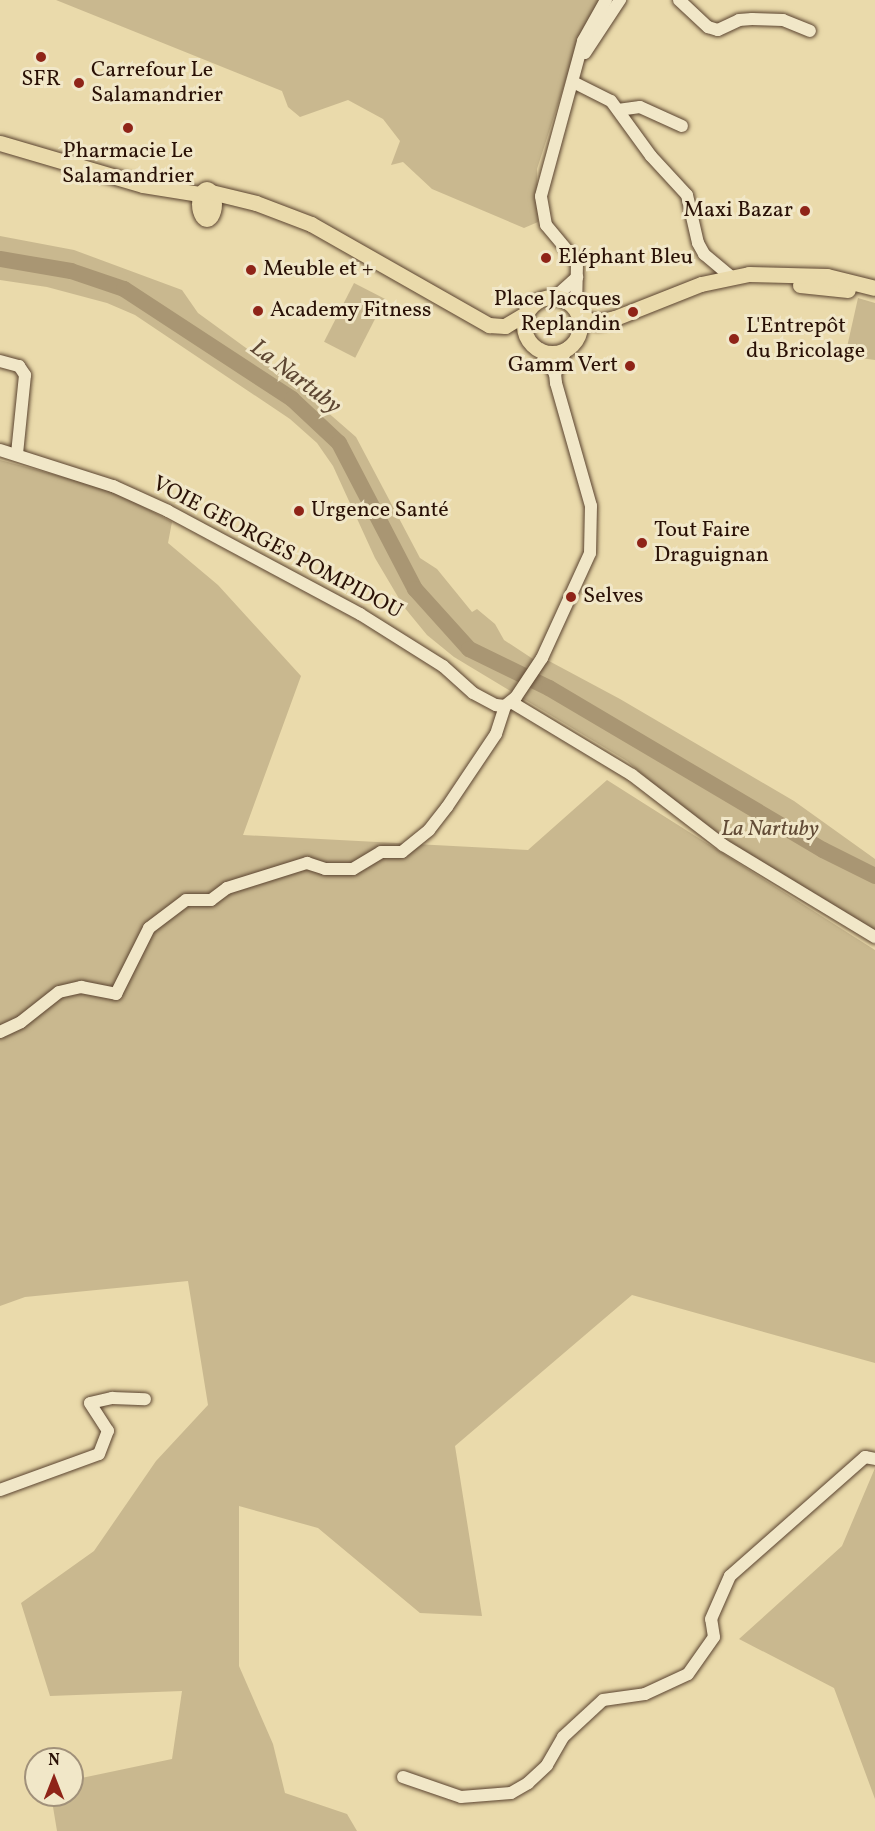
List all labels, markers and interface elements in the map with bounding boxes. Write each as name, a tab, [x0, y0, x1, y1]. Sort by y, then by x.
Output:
marker: SFR	[34, 50, 48, 64]
place label: Carrefour Le Salamandrier	[91, 57, 223, 108]
place label: SFR	[21, 67, 61, 93]
marker: Carrefour Le Salamandrier	[72, 76, 86, 90]
marker: Pharmacie Le Salamandrier	[121, 121, 135, 135]
place label: Pharmacie Le Salamandrier	[62, 138, 194, 190]
place label: Maxi Bazar	[683, 198, 793, 224]
marker: Maxi Bazar	[798, 204, 812, 218]
place label: Eléphant Bleu	[558, 245, 693, 271]
marker: Eléphant Bleu	[539, 251, 553, 265]
place label: Meuble et +	[263, 257, 374, 283]
marker: Meuble et +	[244, 263, 258, 277]
place label: Place Jacques Replandin	[494, 286, 621, 338]
place label: Academy Fitness	[270, 298, 432, 324]
marker: Academy Fitness	[251, 304, 265, 318]
marker: Place Jacques Replandin	[626, 305, 640, 319]
place label: L'Entrepôt du Bricolage	[746, 313, 865, 364]
marker: L'Entrepôt du Bricolage	[727, 332, 741, 346]
water label: La Nartuby	[244, 334, 346, 422]
place label: Gamm Vert	[507, 353, 618, 379]
marker: Gamm Vert	[623, 359, 637, 373]
street label: VOIE GEORGES POMPIDOU	[147, 471, 407, 625]
place label: Urgence Santé	[311, 498, 449, 524]
marker: Urgence Santé	[292, 504, 306, 518]
place label: Tout Faire Draguignan	[654, 517, 769, 568]
marker: Tout Faire Draguignan	[635, 536, 649, 550]
place label: Selves	[583, 584, 643, 610]
marker: Selves	[564, 590, 578, 604]
park label: La Nartuby	[721, 817, 819, 843]
north arrow	[24, 1747, 84, 1807]
text: N	[48, 1750, 60, 1772]

